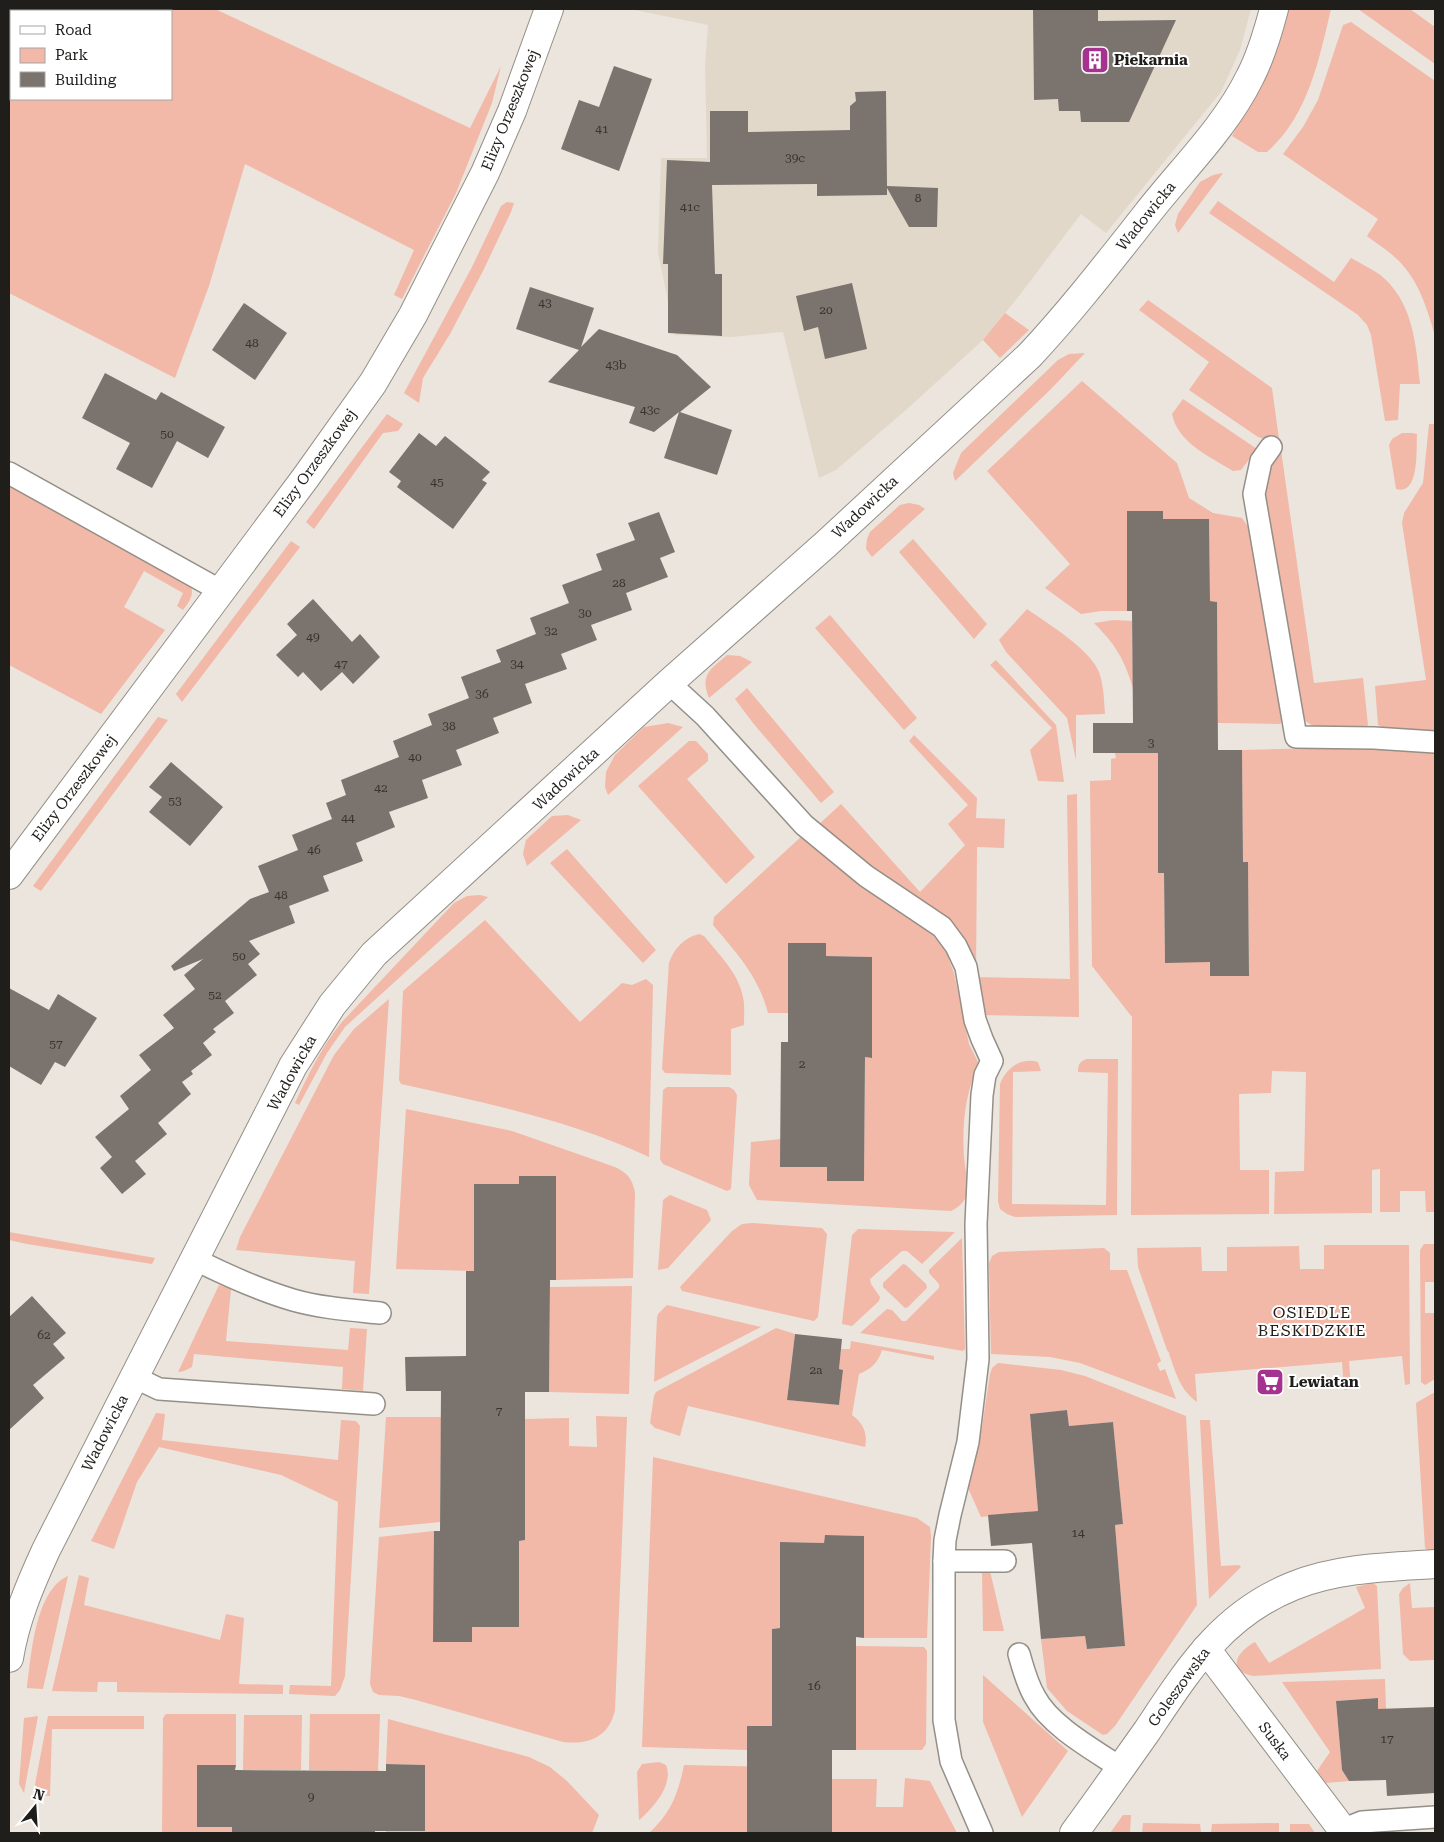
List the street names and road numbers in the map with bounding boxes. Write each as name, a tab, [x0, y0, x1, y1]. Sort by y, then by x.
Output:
street label: Elizy Orzeszkowej	[477, 47, 543, 173]
street label: Wadowicka	[1113, 178, 1179, 254]
street label: Elizy Orzeszkowej	[270, 406, 360, 520]
street label: Wadowicka	[828, 472, 902, 542]
street label: Elizy Orzeszkowej	[28, 731, 120, 845]
street label: Wadowicka	[529, 744, 603, 814]
street label: Wadowicka	[264, 1032, 320, 1114]
street label: Wadowicka	[78, 1392, 132, 1474]
street label: Goleszowska	[1144, 1644, 1214, 1730]
street label: Suska	[1255, 1718, 1295, 1764]

